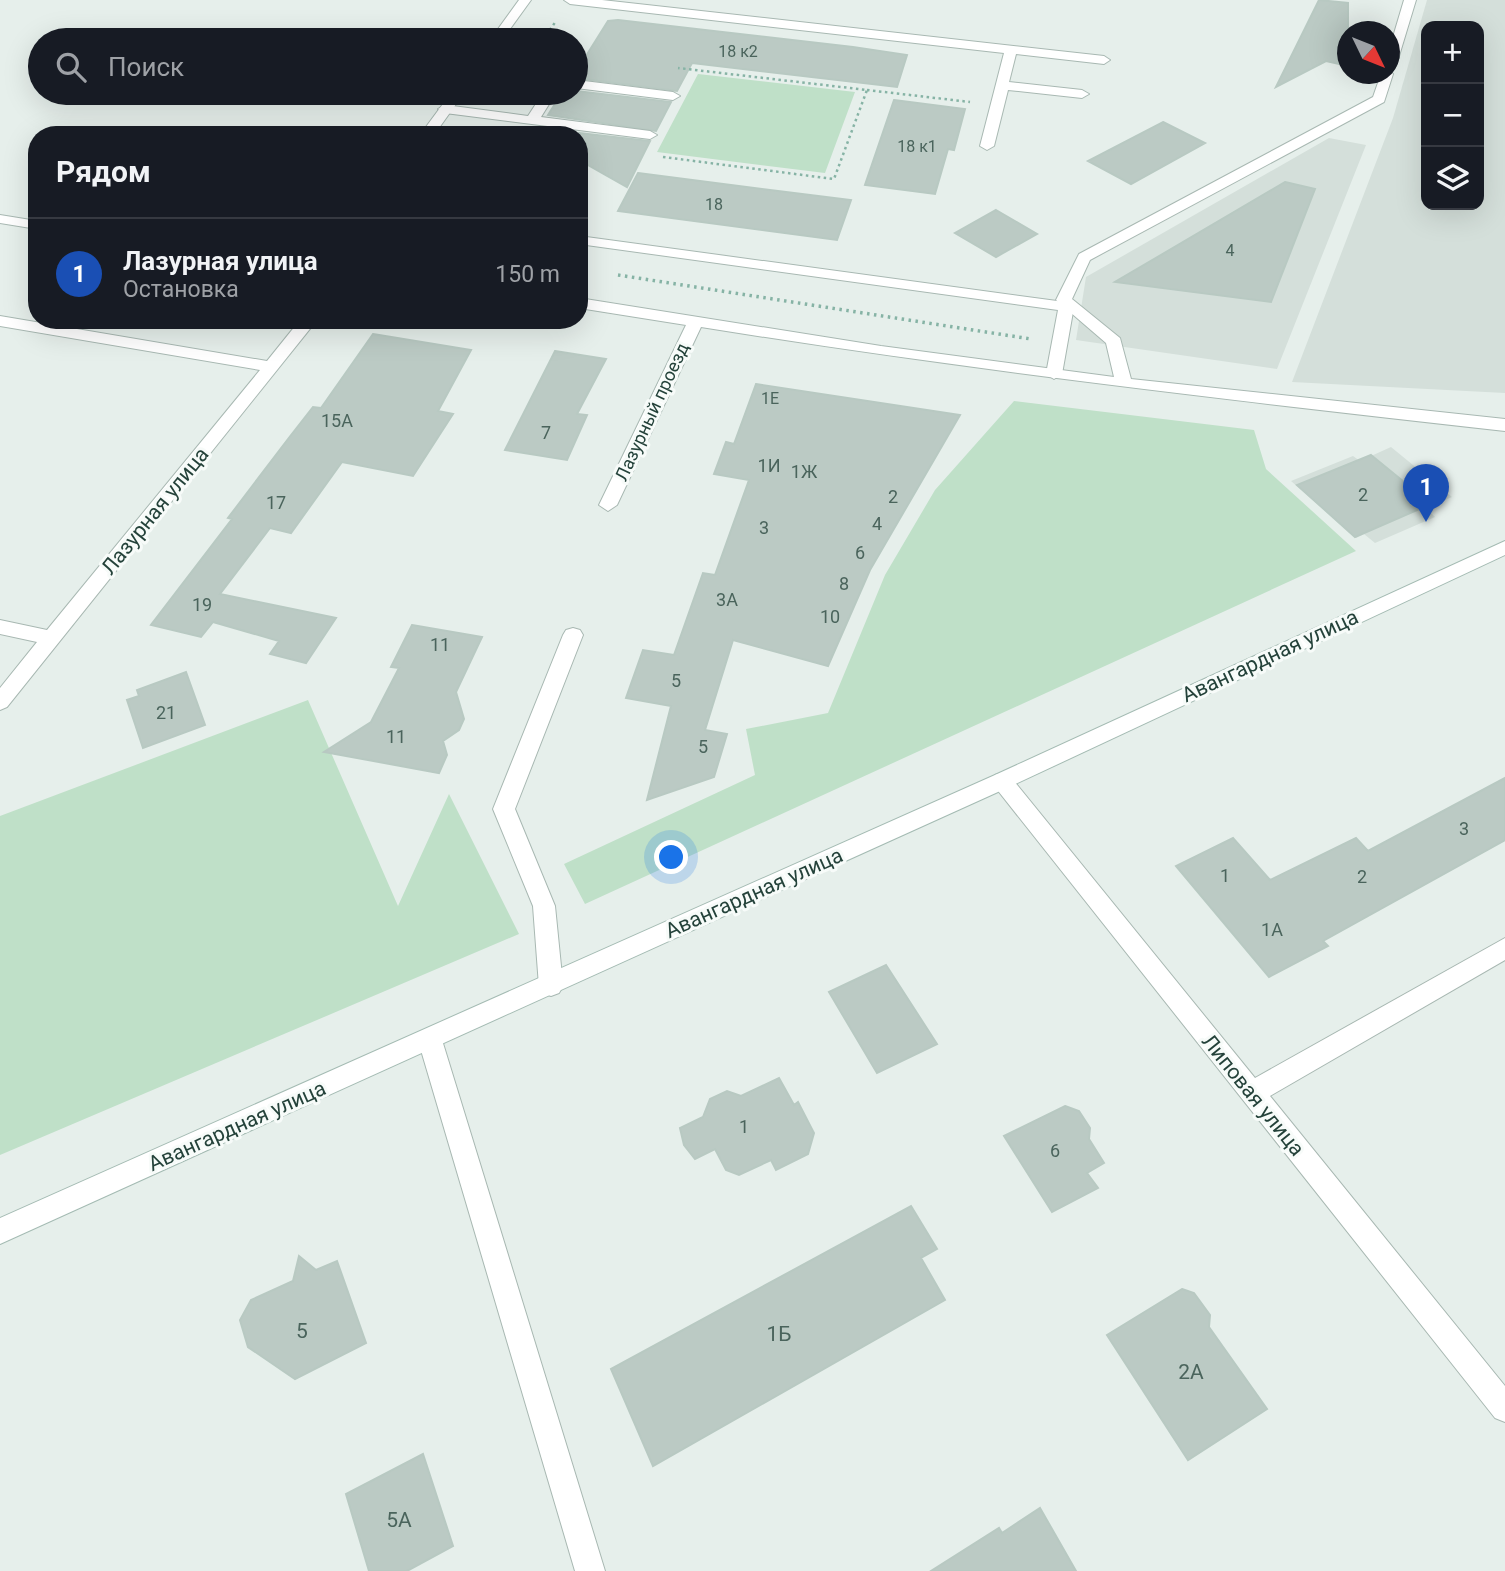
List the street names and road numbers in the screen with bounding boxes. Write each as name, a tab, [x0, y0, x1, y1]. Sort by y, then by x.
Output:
street label: Лазурный проезд	[610, 339, 693, 484]
street label: Лазурная улица	[96, 443, 214, 579]
street label: Авангардная улица	[1178, 605, 1362, 707]
street label: Авангардная улица	[662, 843, 846, 943]
street label: Липовая улица	[1197, 1030, 1309, 1160]
street label: Авангардная улица	[145, 1076, 329, 1176]

